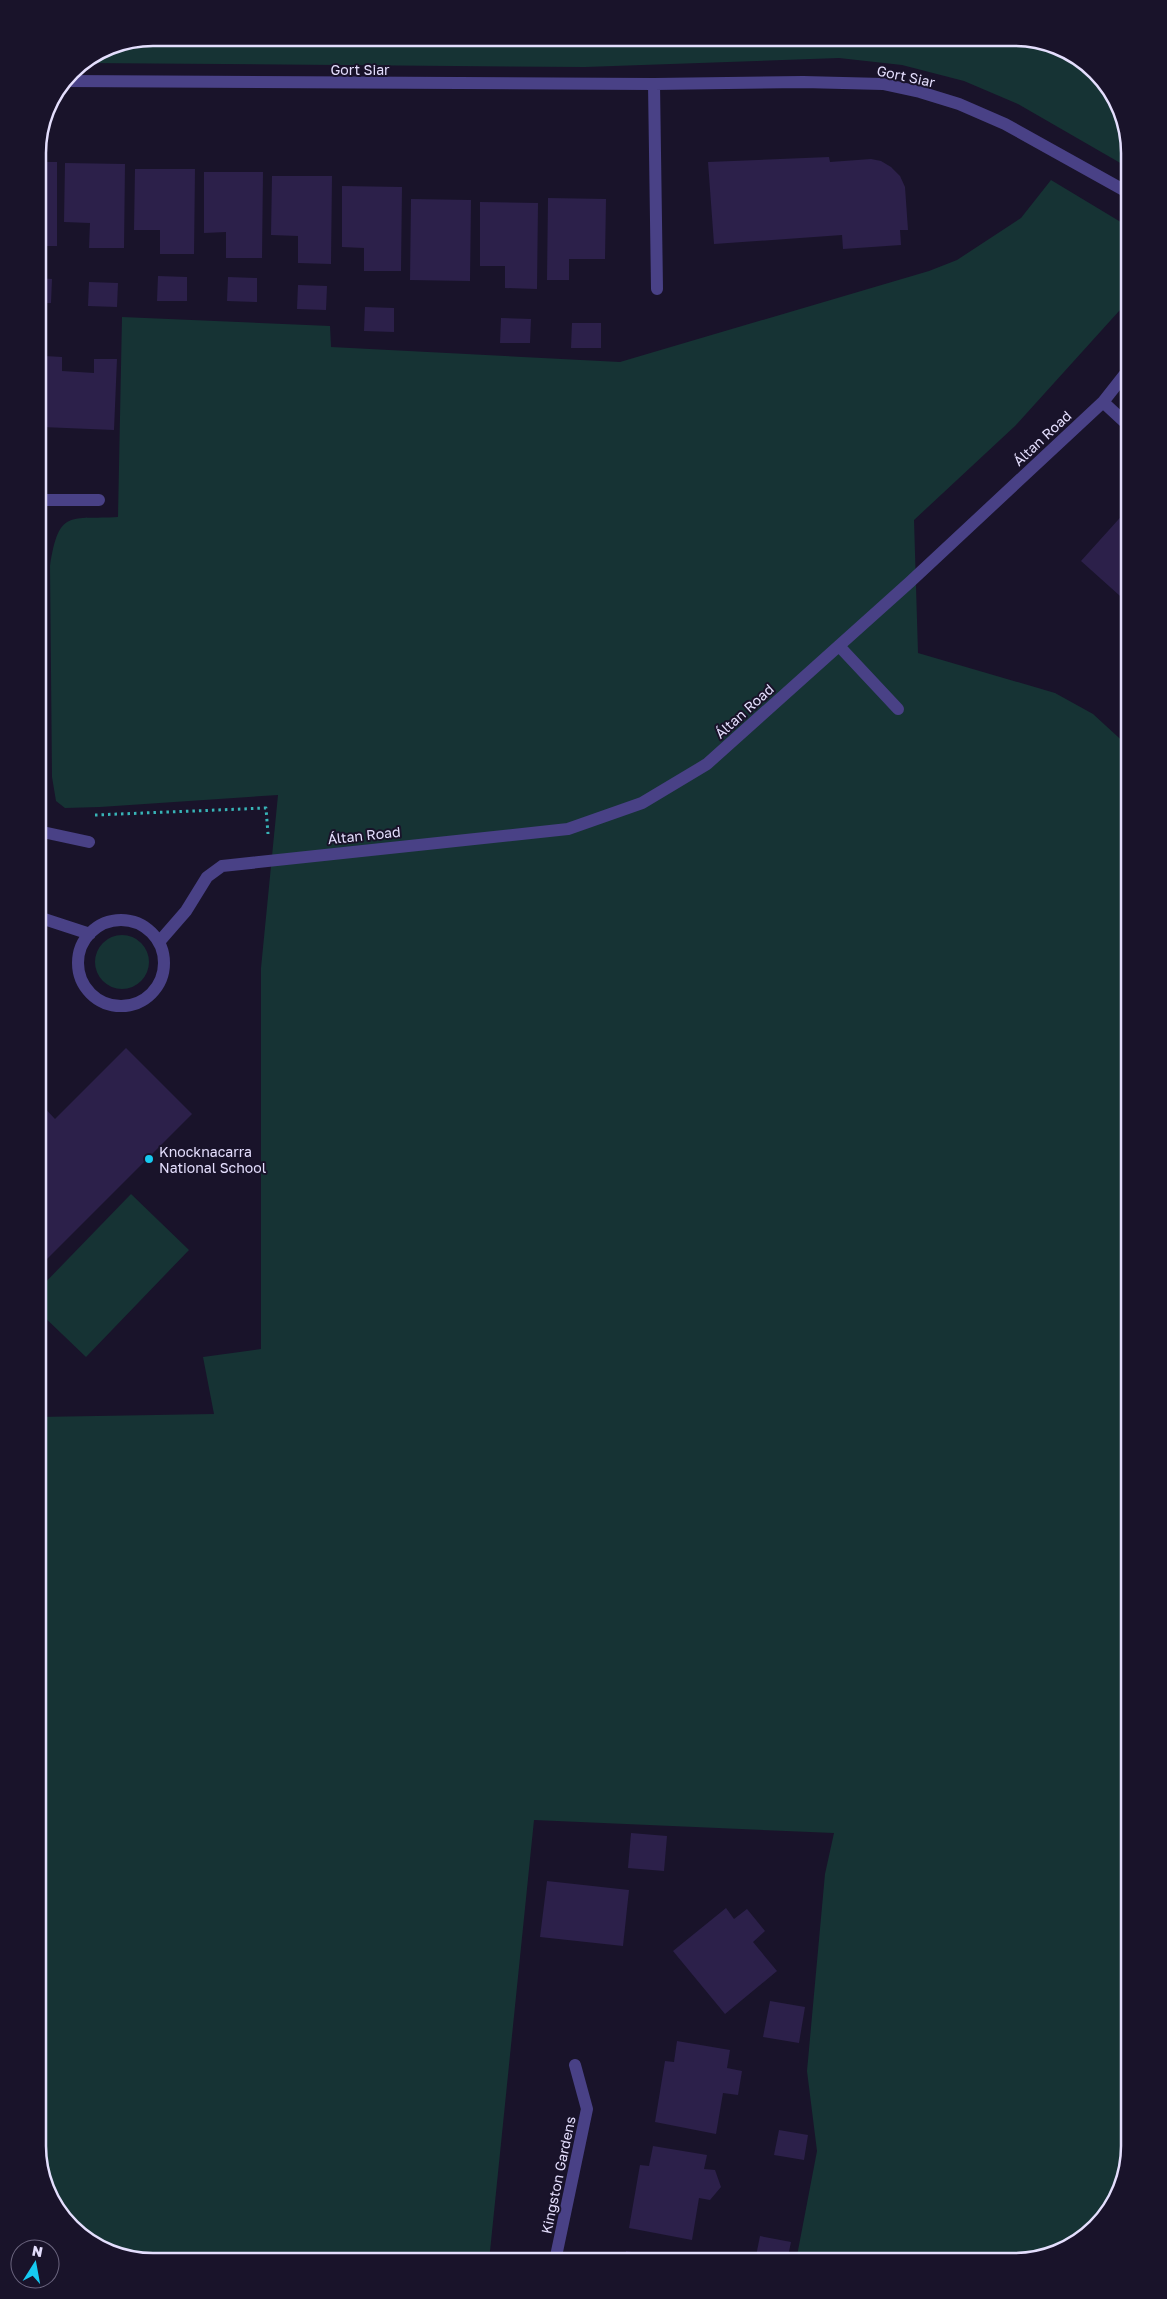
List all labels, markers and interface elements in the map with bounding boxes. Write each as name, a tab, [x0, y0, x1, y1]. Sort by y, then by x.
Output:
street label: Gort Siar	[330, 61, 390, 78]
street label: Gort Siar	[875, 62, 937, 91]
street label: Áltan Road	[1009, 407, 1075, 469]
street label: Áltan Road	[711, 680, 777, 742]
street label: Áltan Road	[327, 823, 401, 847]
place label: Knocknacarra National School	[159, 1143, 266, 1176]
marker: Knocknacarra National School	[143, 1153, 155, 1165]
street label: Kingston Gardens	[537, 2115, 579, 2235]
north arrow	[10, 2239, 60, 2289]
text: N	[31, 2241, 44, 2260]

